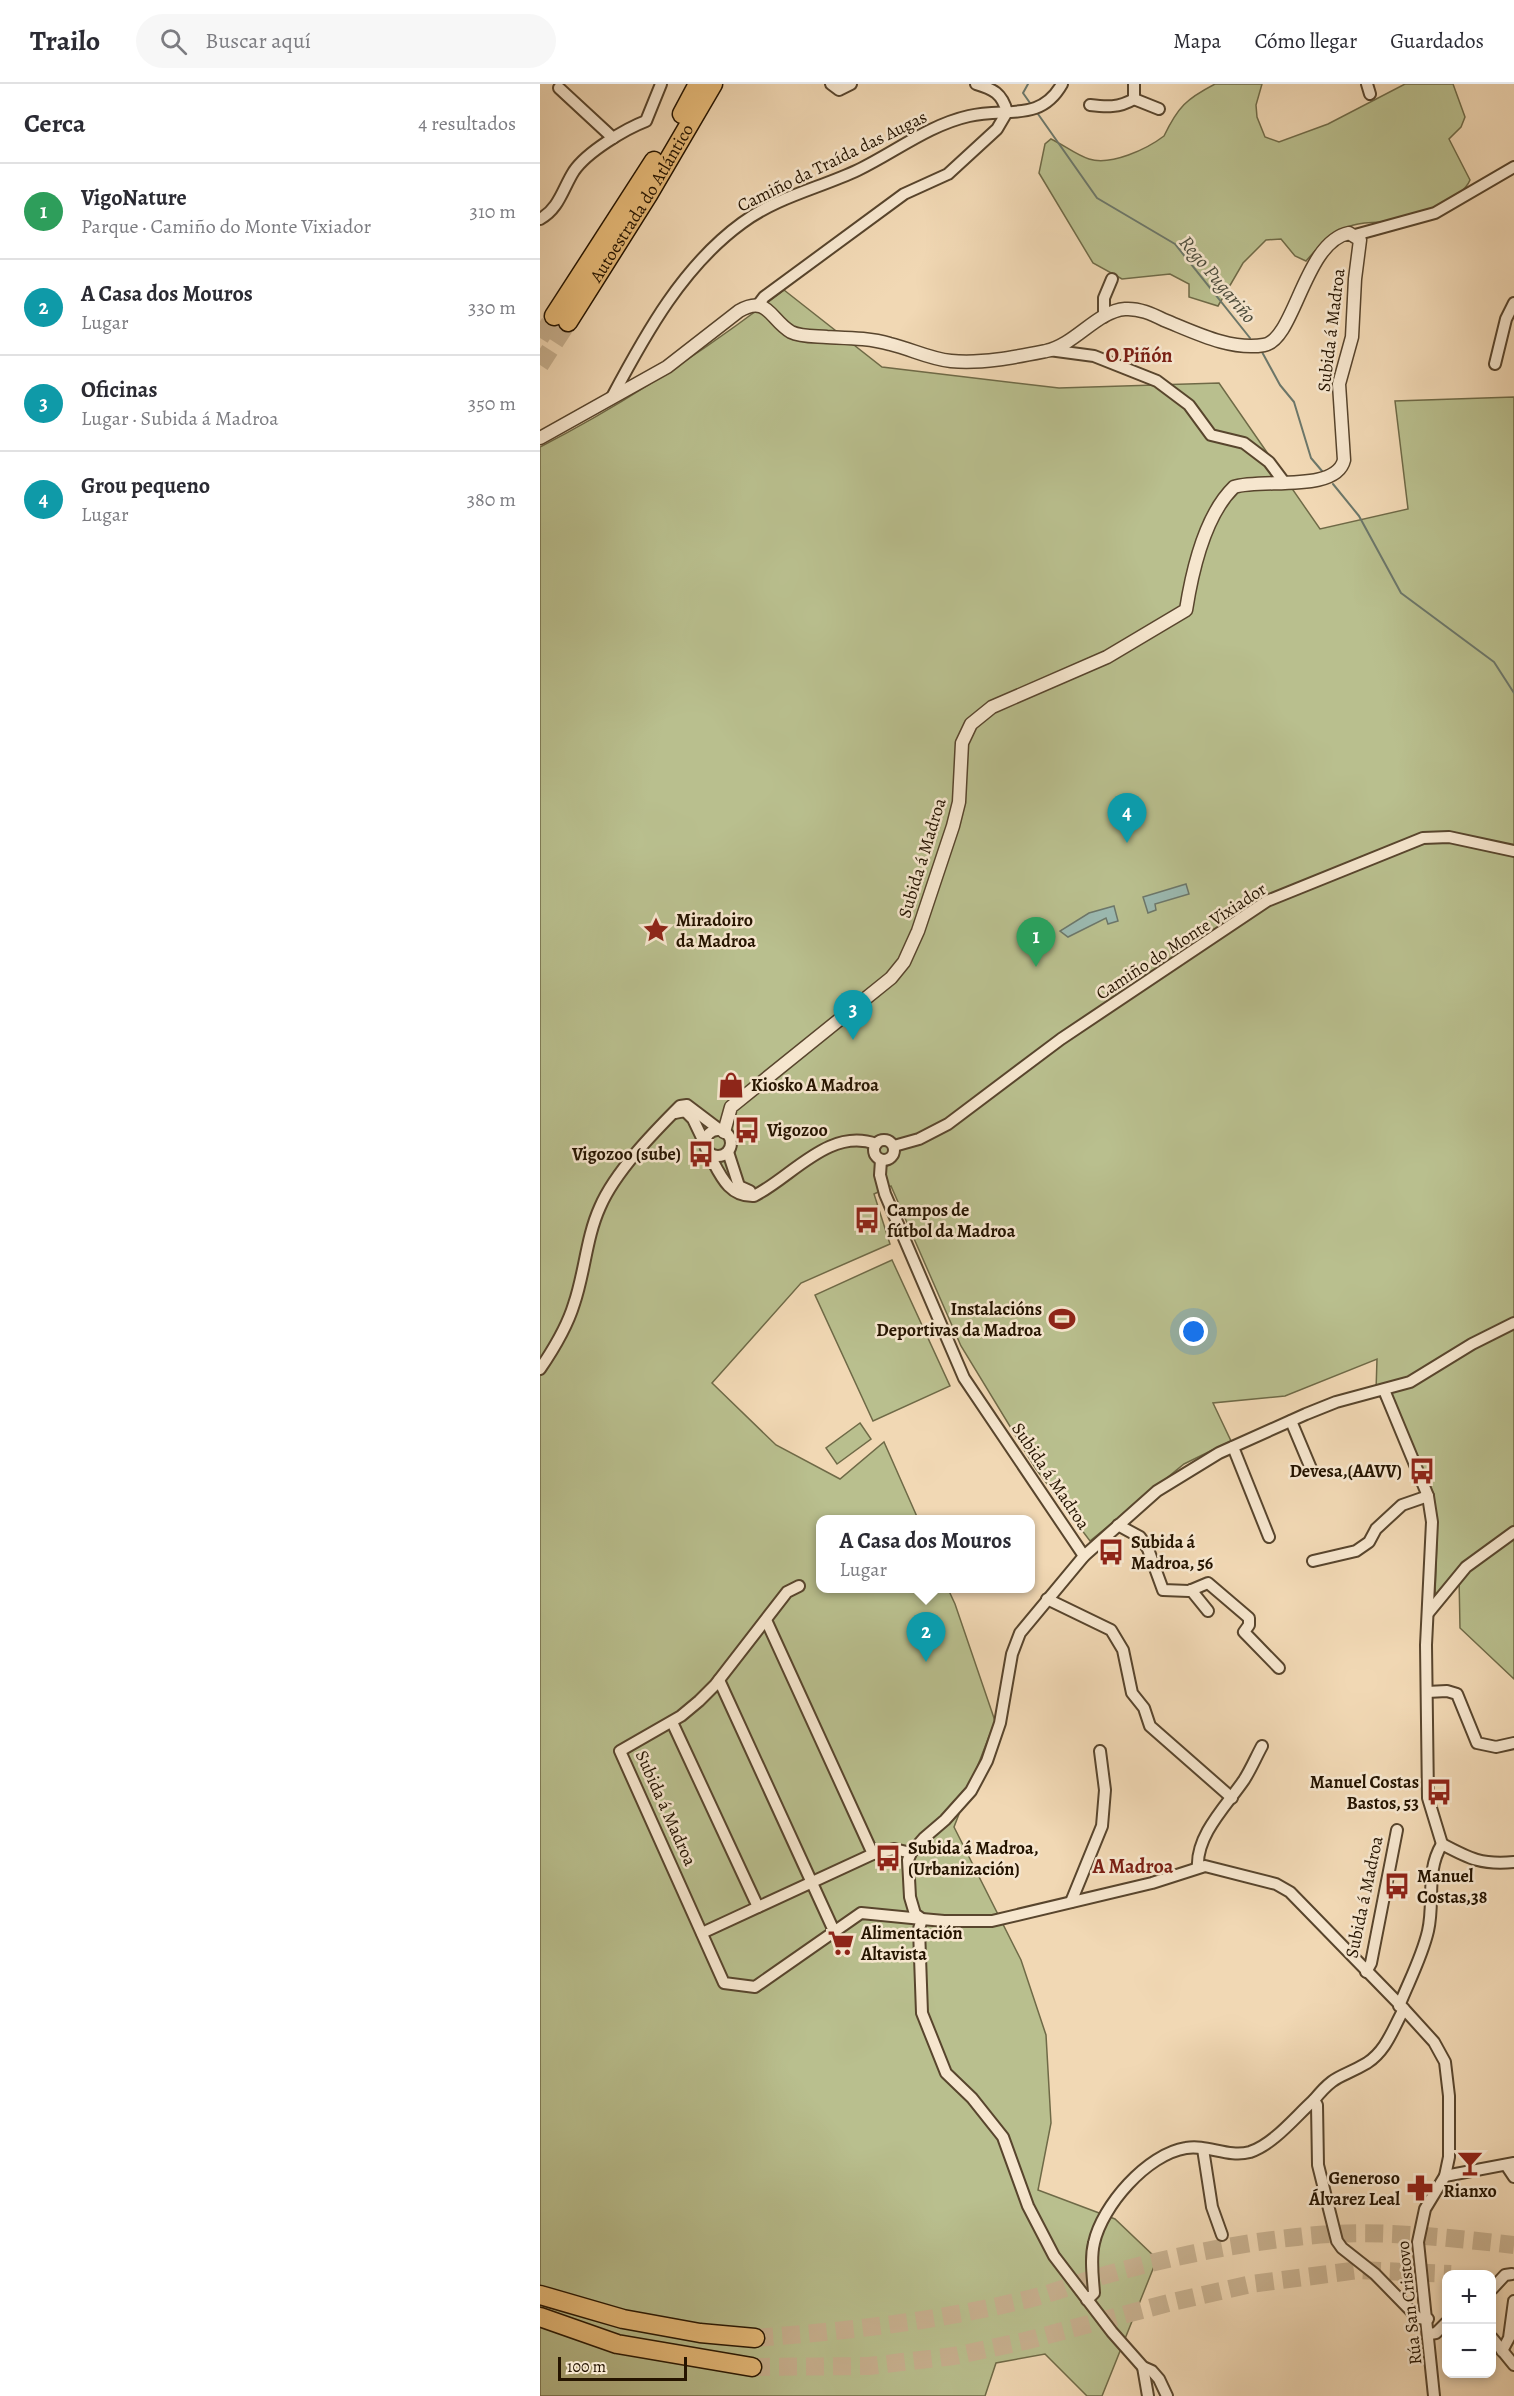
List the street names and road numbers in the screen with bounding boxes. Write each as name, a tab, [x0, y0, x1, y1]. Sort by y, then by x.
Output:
street label: Camiño da Traída das Augas	[733, 105, 931, 217]
street label: Autoestrada do Atlántico	[584, 119, 699, 288]
street label: Subida á Madroa	[1312, 266, 1351, 393]
street label: Subida á Madroa	[892, 795, 952, 921]
street label: Camiño do Monte Vixiador	[1091, 877, 1271, 1005]
street label: Subida á Madroa	[1006, 1418, 1096, 1535]
street label: Subida á Madroa	[630, 1746, 702, 1870]
street label: Subida á Madroa	[1339, 1833, 1389, 1960]
street label: Rúa San Cristovo	[1391, 2240, 1427, 2366]

